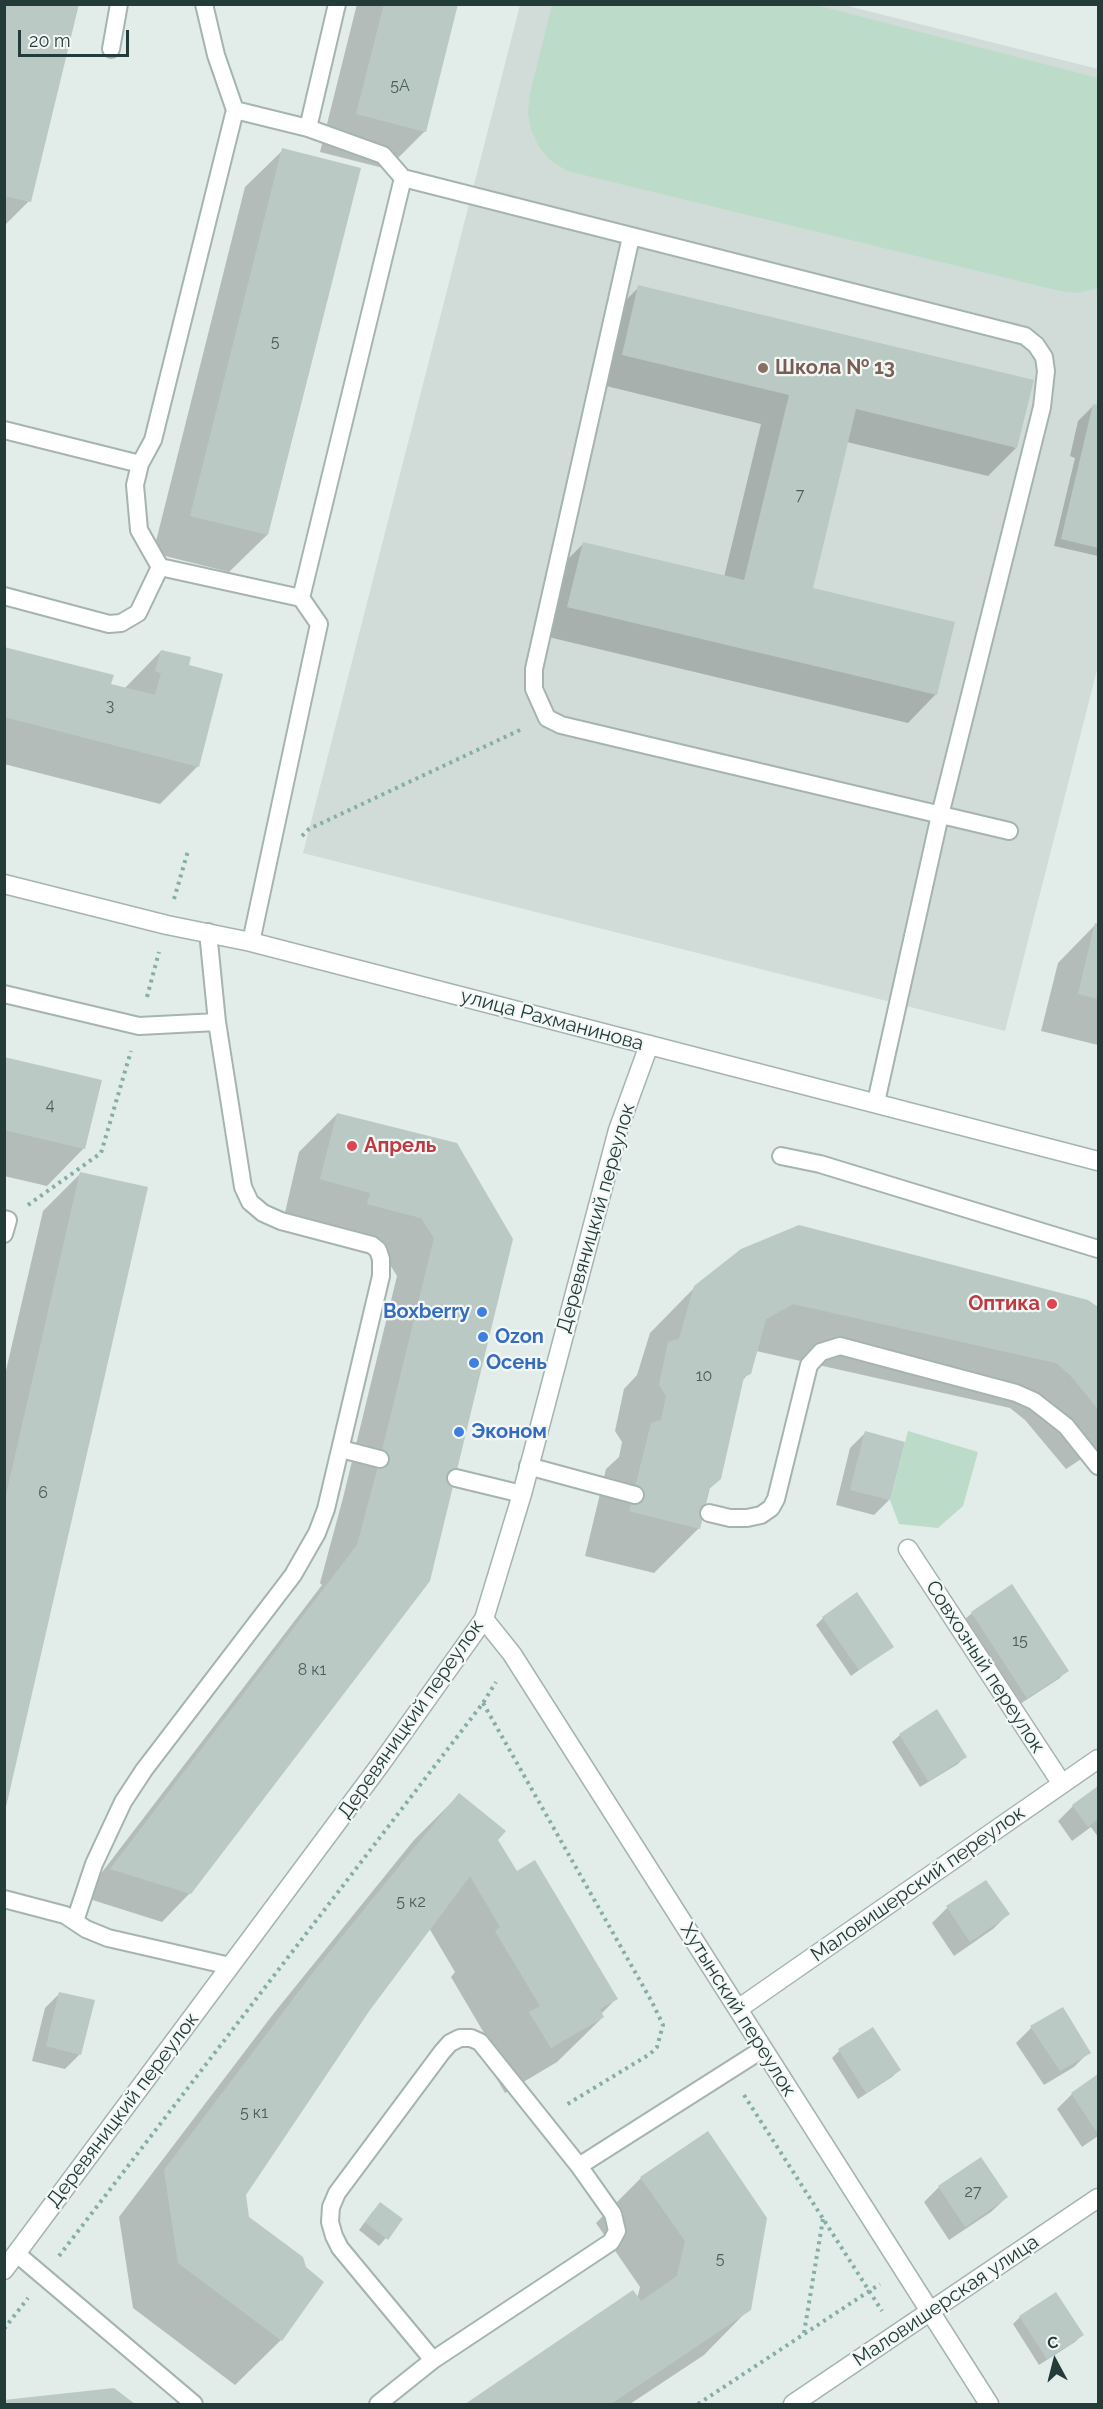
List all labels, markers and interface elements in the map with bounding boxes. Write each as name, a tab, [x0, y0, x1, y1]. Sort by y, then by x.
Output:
scale bar	[21, 18, 132, 56]
text: 20 m	[29, 30, 71, 51]
house number: 5А	[390, 76, 410, 96]
house number: 5	[271, 332, 279, 352]
place label: Школа № 13	[775, 356, 895, 380]
marker: Школа № 13	[756, 361, 770, 375]
house number: 7	[796, 485, 804, 505]
house number: 3	[106, 696, 114, 716]
street label: улица Рахманинова	[458, 984, 646, 1056]
house number: 4	[46, 1095, 54, 1115]
street label: Деревяницкий переулок	[552, 1100, 640, 1336]
place label: Апрель	[364, 1134, 436, 1158]
marker: Апрель	[345, 1139, 359, 1153]
place label: Оптика	[968, 1292, 1040, 1316]
marker: Оптика	[1045, 1297, 1059, 1311]
place label: Boxberry	[383, 1300, 470, 1324]
marker: Boxberry	[475, 1305, 489, 1319]
place label: Ozon	[495, 1325, 544, 1349]
marker: Ozon	[476, 1330, 490, 1344]
place label: Осень	[486, 1351, 547, 1375]
marker: Осень	[467, 1356, 481, 1370]
house number: 10	[696, 1366, 712, 1386]
place label: Эконом	[471, 1420, 547, 1444]
marker: Эконом	[452, 1425, 466, 1439]
house number: 6	[38, 1483, 48, 1503]
street label: Совхозный переулок	[920, 1576, 1050, 1758]
street label: Деревяницкий переулок	[333, 1615, 489, 1823]
house number: 15	[1012, 1631, 1028, 1651]
house number: 8 к1	[298, 1660, 326, 1680]
street label: Маловишерский переулок	[806, 1801, 1030, 1967]
house number: 5 к2	[396, 1892, 426, 1912]
street label: Хутынский переулок	[675, 1919, 801, 2101]
street label: Деревяницкий переулок	[42, 2008, 204, 2212]
house number: 5 к1	[240, 2103, 268, 2123]
house number: 27	[965, 2182, 981, 2202]
street label: Маловишерская улица	[849, 2230, 1043, 2372]
house number: 5	[716, 2249, 724, 2269]
north arrow	[1025, 2331, 1085, 2391]
text: С	[1046, 2333, 1059, 2353]

